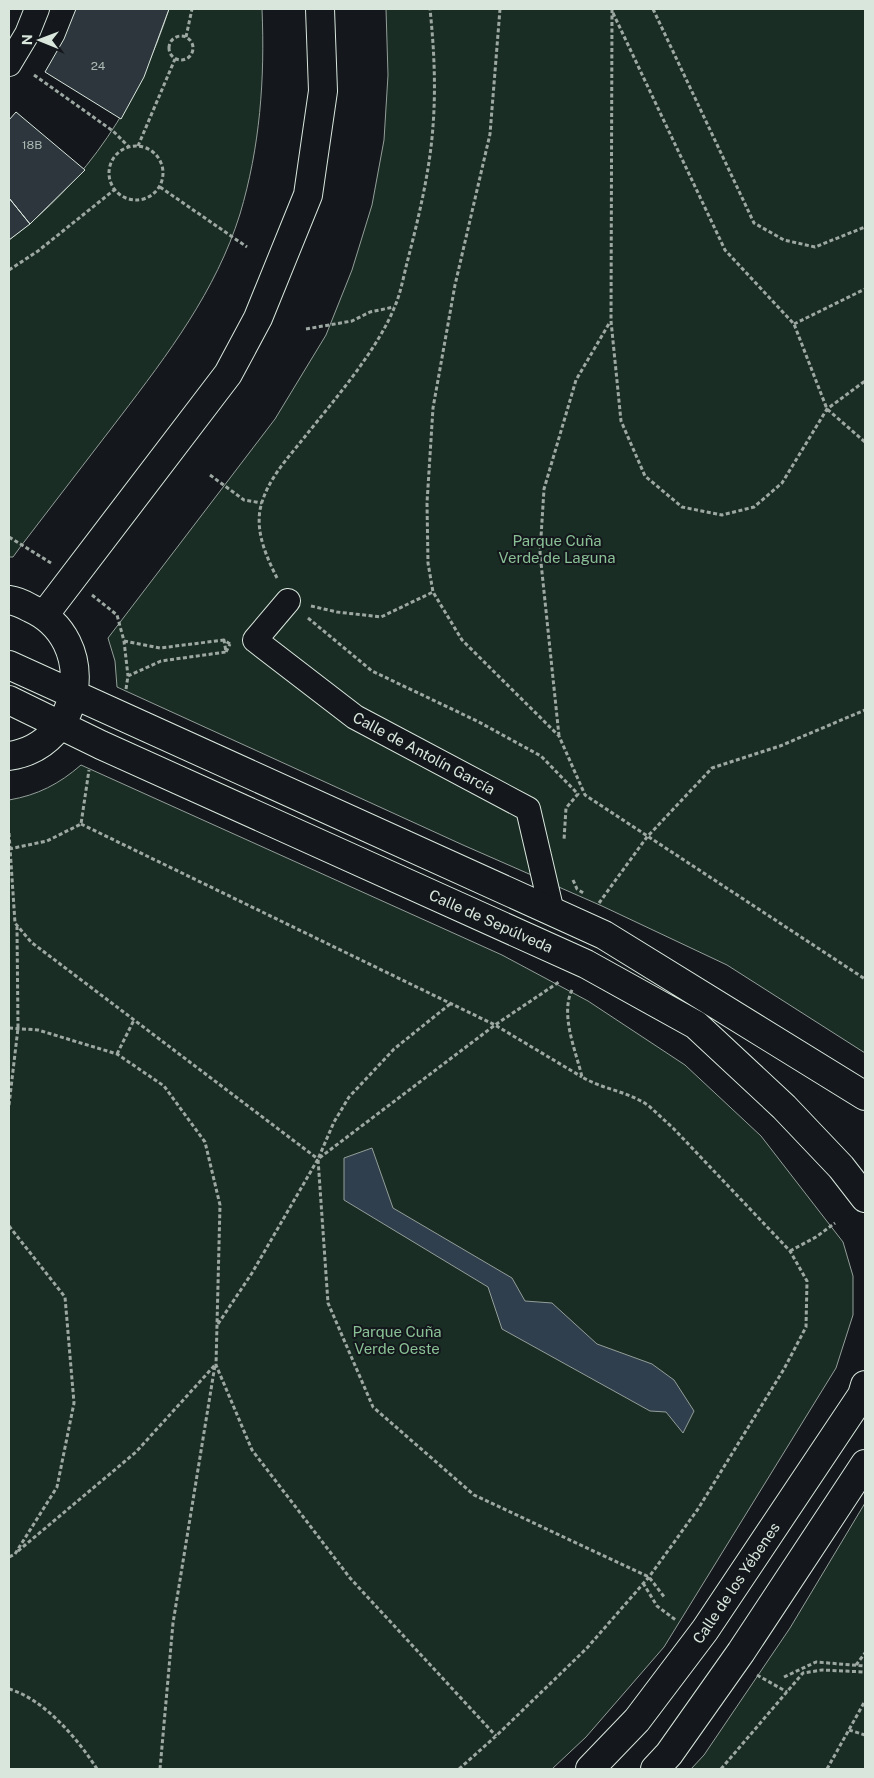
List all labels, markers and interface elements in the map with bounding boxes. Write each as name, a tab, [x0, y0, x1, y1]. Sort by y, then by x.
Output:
north arrow	[15, 15, 65, 65]
text: N	[19, 34, 35, 45]
house number: 24	[91, 59, 106, 73]
house number: 18B	[22, 138, 42, 152]
park label: Parque Cuña Verde de Laguna	[499, 532, 616, 566]
street label: Calle de Antolín García	[350, 708, 498, 798]
street label: Calle de Sepúlveda	[427, 886, 555, 956]
park label: Parque Cuña Verde Oeste	[352, 1323, 442, 1357]
street label: Calle de los Yébenes	[689, 1519, 783, 1647]

